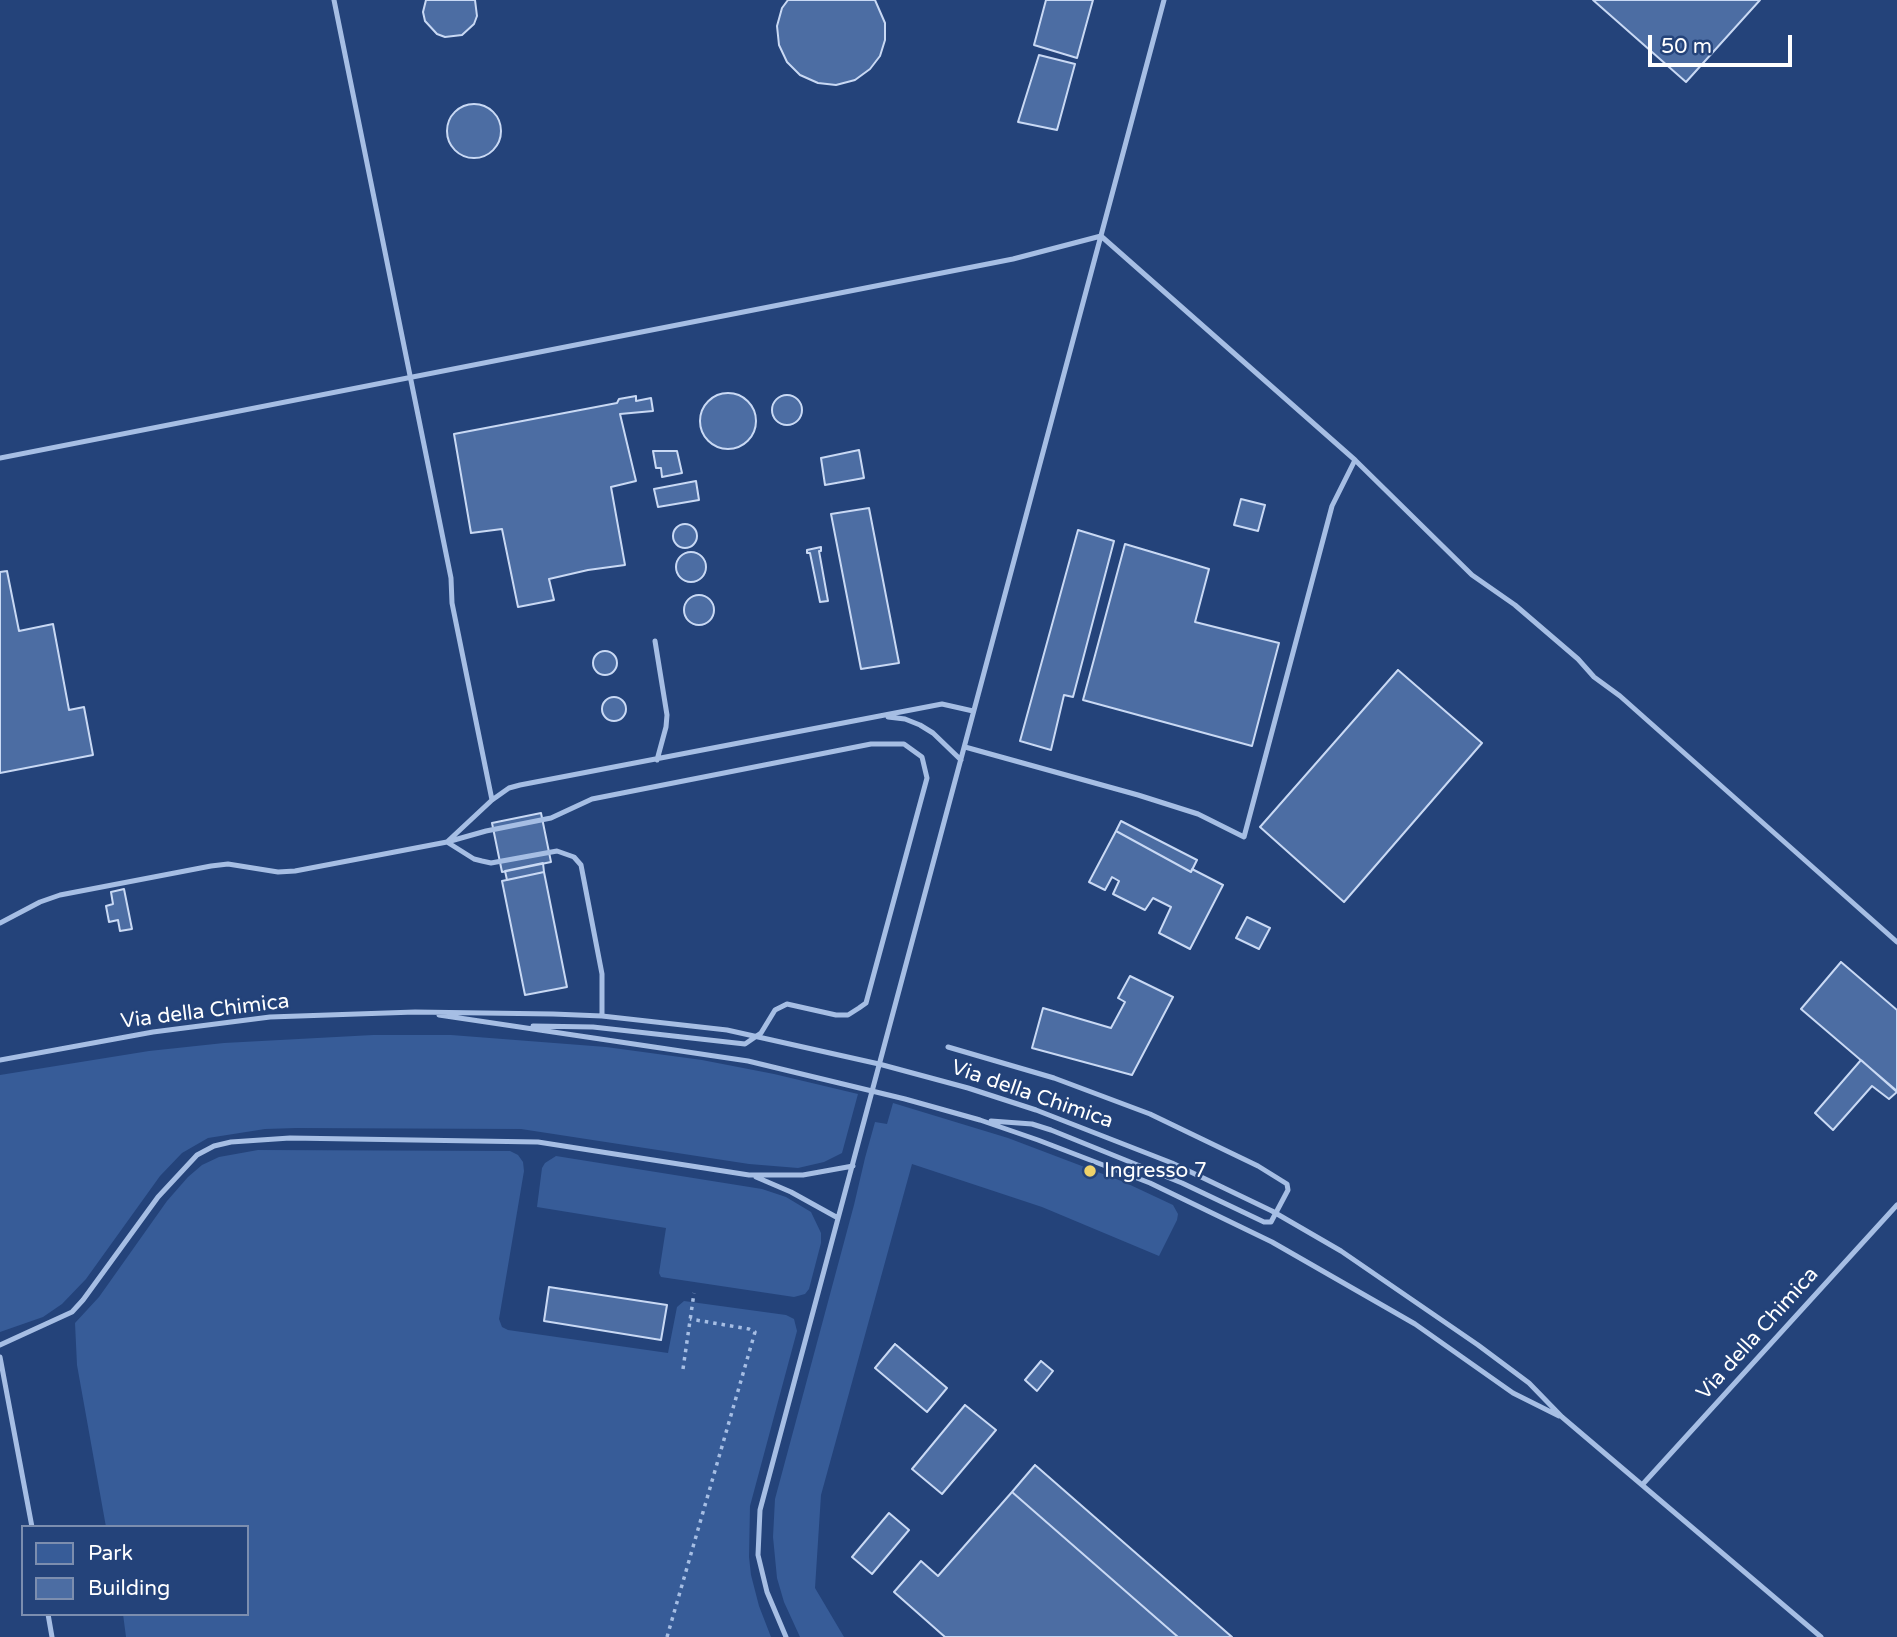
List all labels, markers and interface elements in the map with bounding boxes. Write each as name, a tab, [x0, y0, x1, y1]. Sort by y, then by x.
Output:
scale bar	[1652, 21, 1796, 65]
text: 50 m	[1661, 34, 1712, 59]
street label: Via della Chimica	[119, 989, 291, 1035]
street label: Via della Chimica	[948, 1055, 1116, 1135]
place label: Ingresso 7	[1104, 1158, 1207, 1184]
marker: Ingresso 7	[1082, 1163, 1098, 1179]
street label: Via della Chimica	[1692, 1262, 1824, 1406]
legend	[21, 1525, 248, 1616]
text: Park	[88, 1541, 133, 1566]
text: Building	[88, 1576, 170, 1601]

